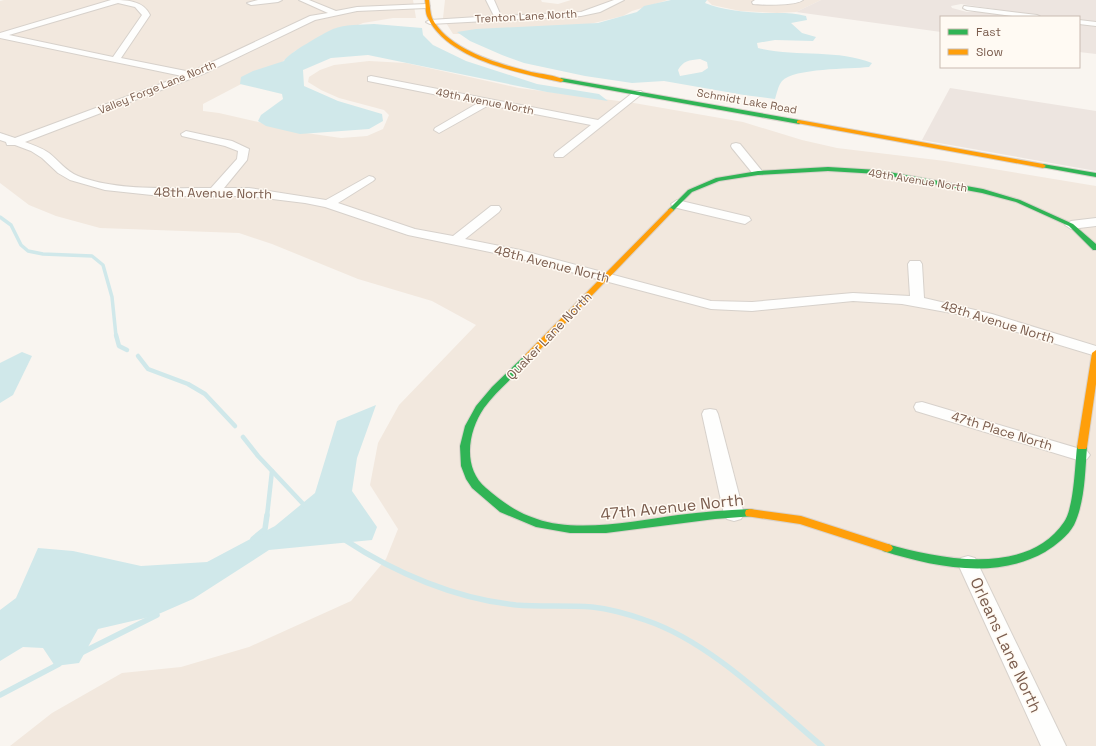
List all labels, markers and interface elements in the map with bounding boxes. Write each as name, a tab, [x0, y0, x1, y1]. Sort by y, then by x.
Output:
street label: Trenton Lane North	[475, 6, 577, 26]
legend	[940, 16, 1080, 68]
text: Fast	[976, 24, 1001, 40]
text: Slow	[976, 44, 1003, 60]
street label: Valley Forge Lane North	[96, 57, 218, 117]
street label: 49th Avenue North	[435, 85, 535, 117]
street label: Schmidt Lake Road	[696, 85, 798, 117]
street label: 49th Avenue North	[868, 165, 968, 195]
street label: 48th Avenue North	[154, 183, 272, 203]
street label: 48th Avenue North	[493, 241, 611, 287]
street label: Quaker Lane North	[503, 288, 595, 384]
street label: 48th Avenue North	[939, 297, 1057, 347]
street label: 47th Place North	[949, 408, 1055, 454]
street label: 47th Avenue North	[599, 489, 745, 525]
street label: Orleans Lane North	[965, 574, 1047, 716]

